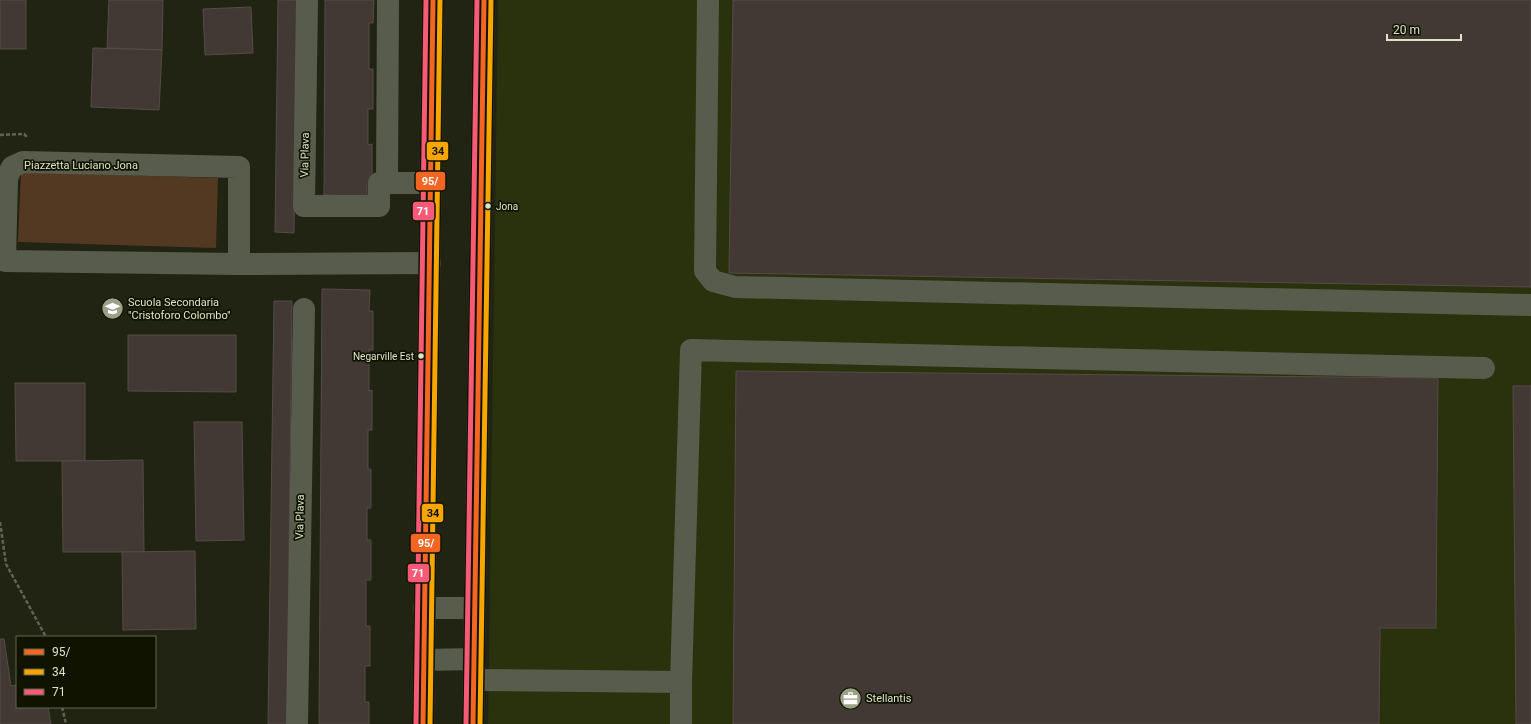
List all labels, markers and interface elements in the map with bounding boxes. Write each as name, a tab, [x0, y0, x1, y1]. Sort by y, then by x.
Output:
scale bar	[1387, 16, 1461, 42]
text: 20 m	[1393, 23, 1420, 37]
street label: Via Plava	[298, 132, 312, 178]
line badge: 34	[426, 141, 449, 161]
text: 34	[432, 145, 445, 158]
street label: Piazzetta Luciano Jona	[24, 159, 138, 172]
line badge: 95/	[415, 171, 446, 191]
text: 95/	[422, 175, 438, 188]
line badge: 71	[412, 201, 435, 221]
marker: Jona	[483, 201, 493, 211]
place label: Jona	[496, 201, 518, 212]
text: 71	[417, 205, 429, 218]
school or university icon: Scuola Secondaria "Cristoforo Colombo"	[100, 295, 126, 321]
place label: Scuola Secondaria "Cristoforo Colombo"	[128, 296, 231, 322]
place label: Negarville Est	[353, 351, 414, 362]
marker: Negarville Est	[416, 351, 426, 361]
street label: Via Plava	[293, 494, 307, 540]
line badge: 34	[421, 503, 444, 523]
text: 34	[427, 507, 440, 520]
line badge: 95/	[410, 533, 441, 553]
text: 95/	[418, 537, 434, 550]
line badge: 71	[407, 563, 430, 583]
text: 71	[412, 567, 424, 580]
legend	[16, 636, 156, 708]
text: 95/	[52, 645, 70, 659]
text: 34	[52, 665, 66, 679]
text: 71	[52, 685, 66, 699]
office icon: Stellantis	[838, 685, 864, 711]
place label: Stellantis	[866, 692, 912, 705]

